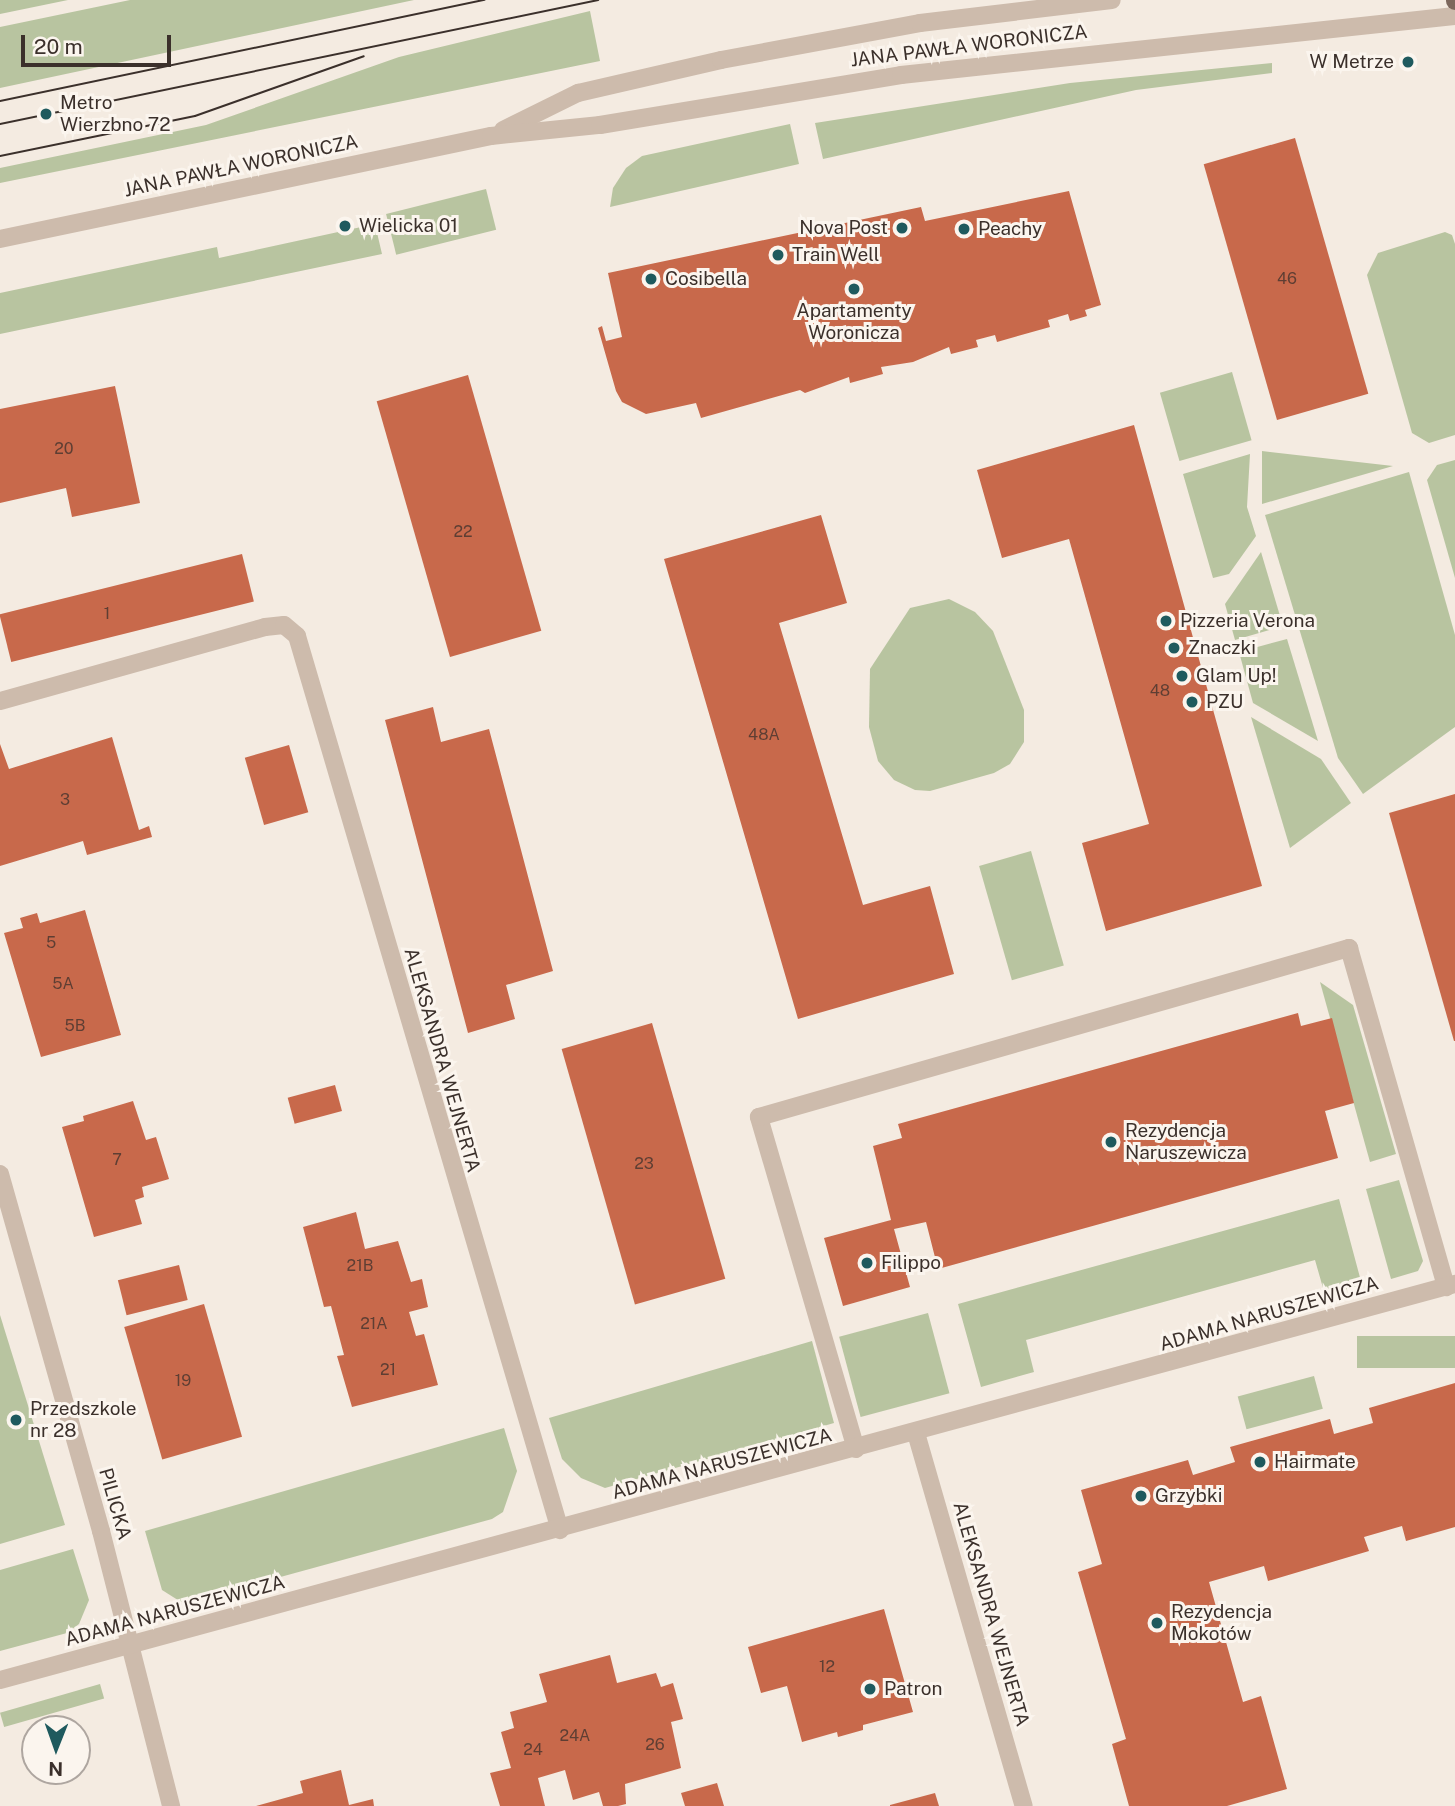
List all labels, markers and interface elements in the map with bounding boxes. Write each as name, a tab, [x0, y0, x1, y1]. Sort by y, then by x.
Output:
street label: JANA PAWŁA WORONICZA	[849, 20, 1089, 72]
scale bar	[24, 21, 175, 65]
text: 20 m	[34, 34, 83, 59]
place label: W Metrze	[1309, 51, 1394, 73]
marker: W Metrze	[1400, 54, 1416, 70]
place label: Metro Wierzbno 72	[60, 92, 171, 136]
marker: Metro Wierzbno 72	[38, 106, 54, 122]
street label: JANA PAWŁA WORONICZA	[122, 130, 360, 202]
place label: Wielicka 01	[359, 215, 458, 237]
place label: Nova Post	[799, 217, 888, 239]
marker: Wielicka 01	[337, 218, 353, 234]
place label: Peachy	[978, 218, 1042, 240]
marker: Nova Post	[894, 220, 910, 236]
marker: Peachy	[956, 221, 972, 237]
place label: Train Well	[792, 244, 880, 266]
marker: Train Well	[770, 247, 786, 263]
place label: Cosibella	[665, 268, 747, 290]
house number: 46	[1277, 269, 1297, 289]
marker: Cosibella	[643, 271, 659, 287]
marker: Apartamenty Woronicza	[846, 281, 862, 297]
place label: Apartamenty Woronicza	[796, 300, 912, 344]
house number: 20	[54, 439, 74, 459]
house number: 22	[453, 522, 473, 542]
house number: 1	[104, 604, 110, 624]
place label: Pizzeria Verona	[1180, 610, 1315, 632]
marker: Pizzeria Verona	[1158, 613, 1174, 629]
place label: Znaczki	[1188, 637, 1256, 659]
marker: Znaczki	[1166, 640, 1182, 656]
place label: Glam Up!	[1196, 665, 1277, 687]
marker: Glam Up!	[1174, 668, 1190, 684]
house number: 48	[1150, 681, 1170, 701]
place label: PZU	[1206, 691, 1243, 713]
marker: PZU	[1184, 694, 1200, 710]
house number: 48A	[748, 725, 780, 745]
house number: 3	[60, 790, 70, 810]
house number: 5	[46, 933, 56, 953]
street label: ALEKSANDRA WEJNERTA	[399, 945, 485, 1175]
house number: 5A	[52, 974, 74, 994]
house number: 5B	[65, 1016, 85, 1036]
place label: Rezydencja Naruszewicza	[1125, 1120, 1247, 1164]
marker: Rezydencja Naruszewicza	[1103, 1134, 1119, 1150]
house number: 7	[112, 1150, 122, 1170]
house number: 23	[634, 1154, 654, 1174]
place label: Filippo	[881, 1252, 941, 1274]
marker: Filippo	[859, 1255, 875, 1271]
house number: 21B	[347, 1256, 373, 1276]
street label: ADAMA NARUSZEWICZA	[1157, 1272, 1381, 1356]
house number: 21A	[360, 1314, 388, 1334]
house number: 21	[380, 1360, 396, 1380]
house number: 19	[175, 1371, 191, 1391]
place label: Przedszkole nr 28	[30, 1398, 136, 1442]
marker: Przedszkole nr 28	[8, 1412, 24, 1428]
street label: ADAMA NARUSZEWICZA	[609, 1424, 835, 1504]
place label: Hairmate	[1274, 1451, 1356, 1473]
marker: Hairmate	[1252, 1454, 1268, 1470]
street label: PILICKA	[94, 1465, 136, 1543]
place label: Grzybki	[1155, 1485, 1222, 1507]
marker: Grzybki	[1133, 1488, 1149, 1504]
street label: ALEKSANDRA WEJNERTA	[948, 1499, 1034, 1729]
street label: ADAMA NARUSZEWICZA	[62, 1571, 288, 1651]
place label: Rezydencja Mokotów	[1171, 1601, 1272, 1645]
marker: Rezydencja Mokotów	[1149, 1615, 1165, 1631]
house number: 12	[819, 1657, 835, 1677]
place label: Patron	[884, 1678, 942, 1700]
marker: Patron	[862, 1681, 878, 1697]
north arrow	[21, 1715, 91, 1785]
house number: 24A	[560, 1726, 590, 1746]
house number: 26	[645, 1735, 665, 1755]
house number: 24	[523, 1740, 543, 1760]
text: N	[48, 1758, 63, 1780]

